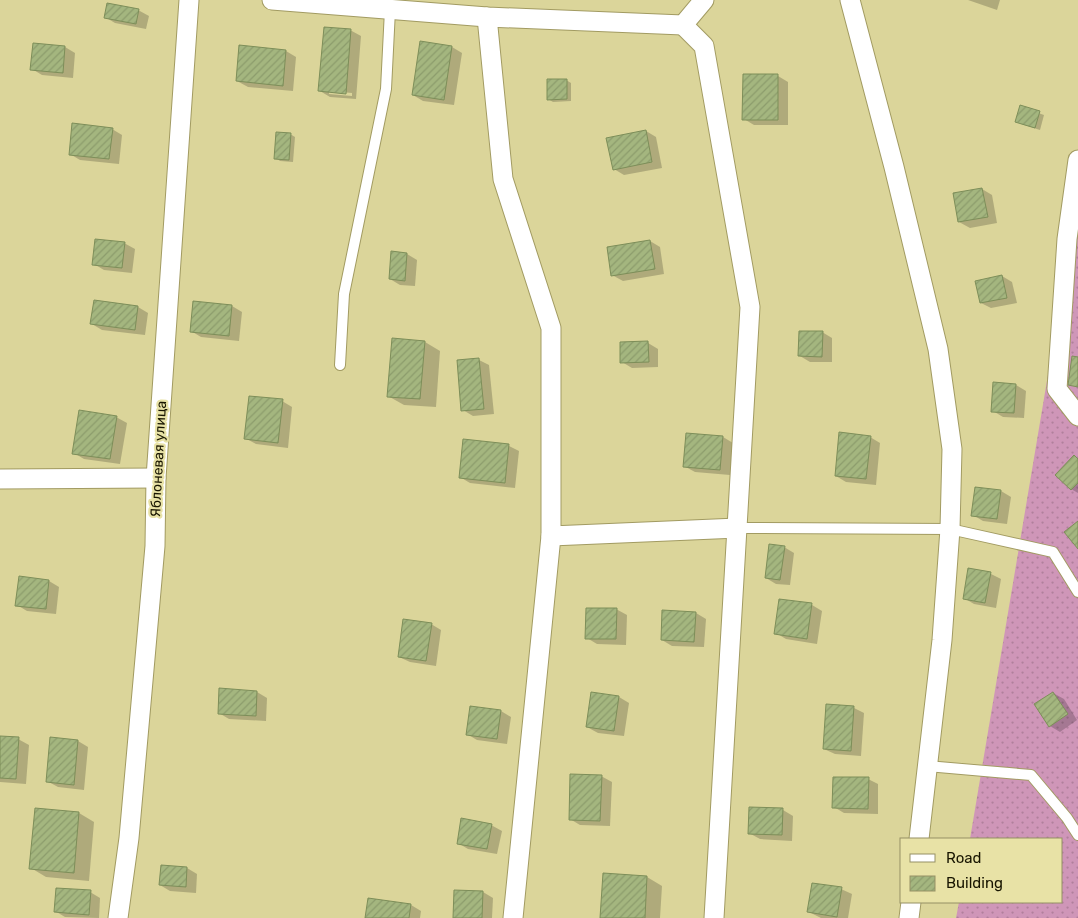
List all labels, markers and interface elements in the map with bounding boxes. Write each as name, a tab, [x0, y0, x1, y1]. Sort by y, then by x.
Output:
street label: Яблоневая улица	[147, 400, 170, 518]
legend	[900, 838, 1063, 903]
text: Road	[946, 849, 982, 867]
text: Building	[946, 874, 1003, 892]

